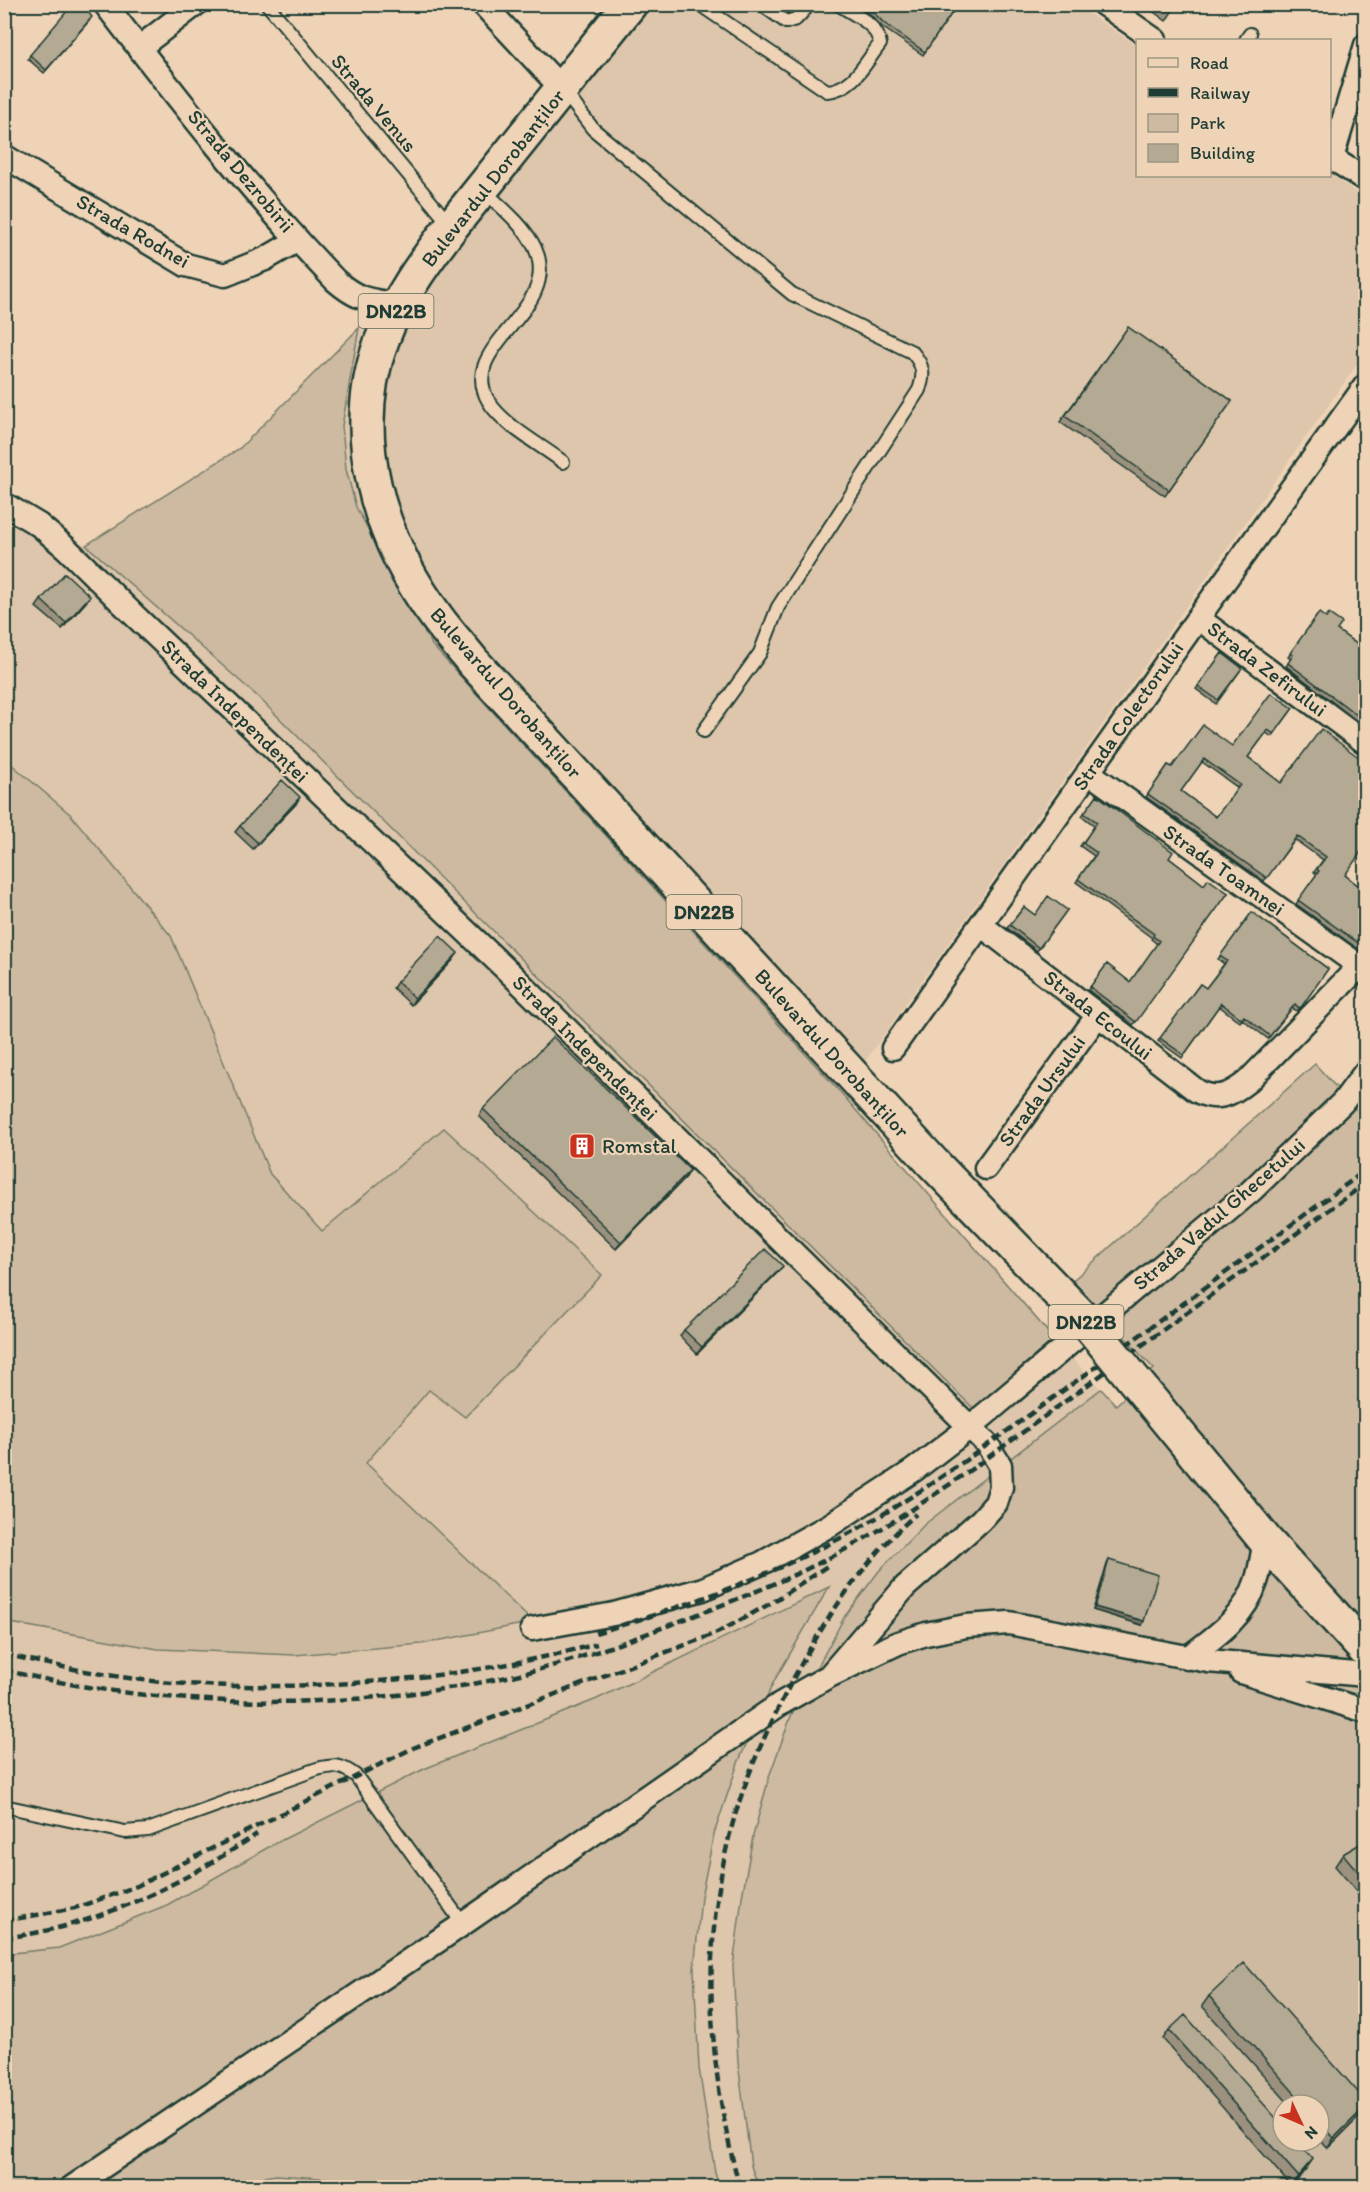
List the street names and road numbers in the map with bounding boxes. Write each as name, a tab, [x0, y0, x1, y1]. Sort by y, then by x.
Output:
street label: Strada Venus	[326, 49, 423, 157]
street label: Bulevardul Dorobanților	[415, 83, 570, 272]
street label: Strada Dezrobirii	[183, 104, 300, 237]
street label: Strada Rodnei	[72, 188, 194, 273]
road number: DN22B	[358, 294, 434, 328]
street label: Bulevardul Dorobanților	[425, 602, 588, 784]
street label: Strada Zefirului	[1203, 616, 1332, 722]
street label: Strada Independenței	[156, 634, 314, 788]
street label: Strada Colectorului	[1067, 636, 1188, 795]
street label: Strada Toamnei	[1159, 818, 1290, 921]
road number: DN22B	[666, 895, 742, 929]
street label: Bulevardul Dorobanților	[750, 963, 915, 1143]
street label: Strada Ecoului	[1039, 964, 1158, 1065]
street label: Strada Independenței	[507, 970, 663, 1126]
street label: Strada Ursului	[993, 1030, 1090, 1151]
street label: Strada Vadul Ghecetului	[1127, 1132, 1310, 1295]
road number: DN22B	[1048, 1305, 1124, 1339]

